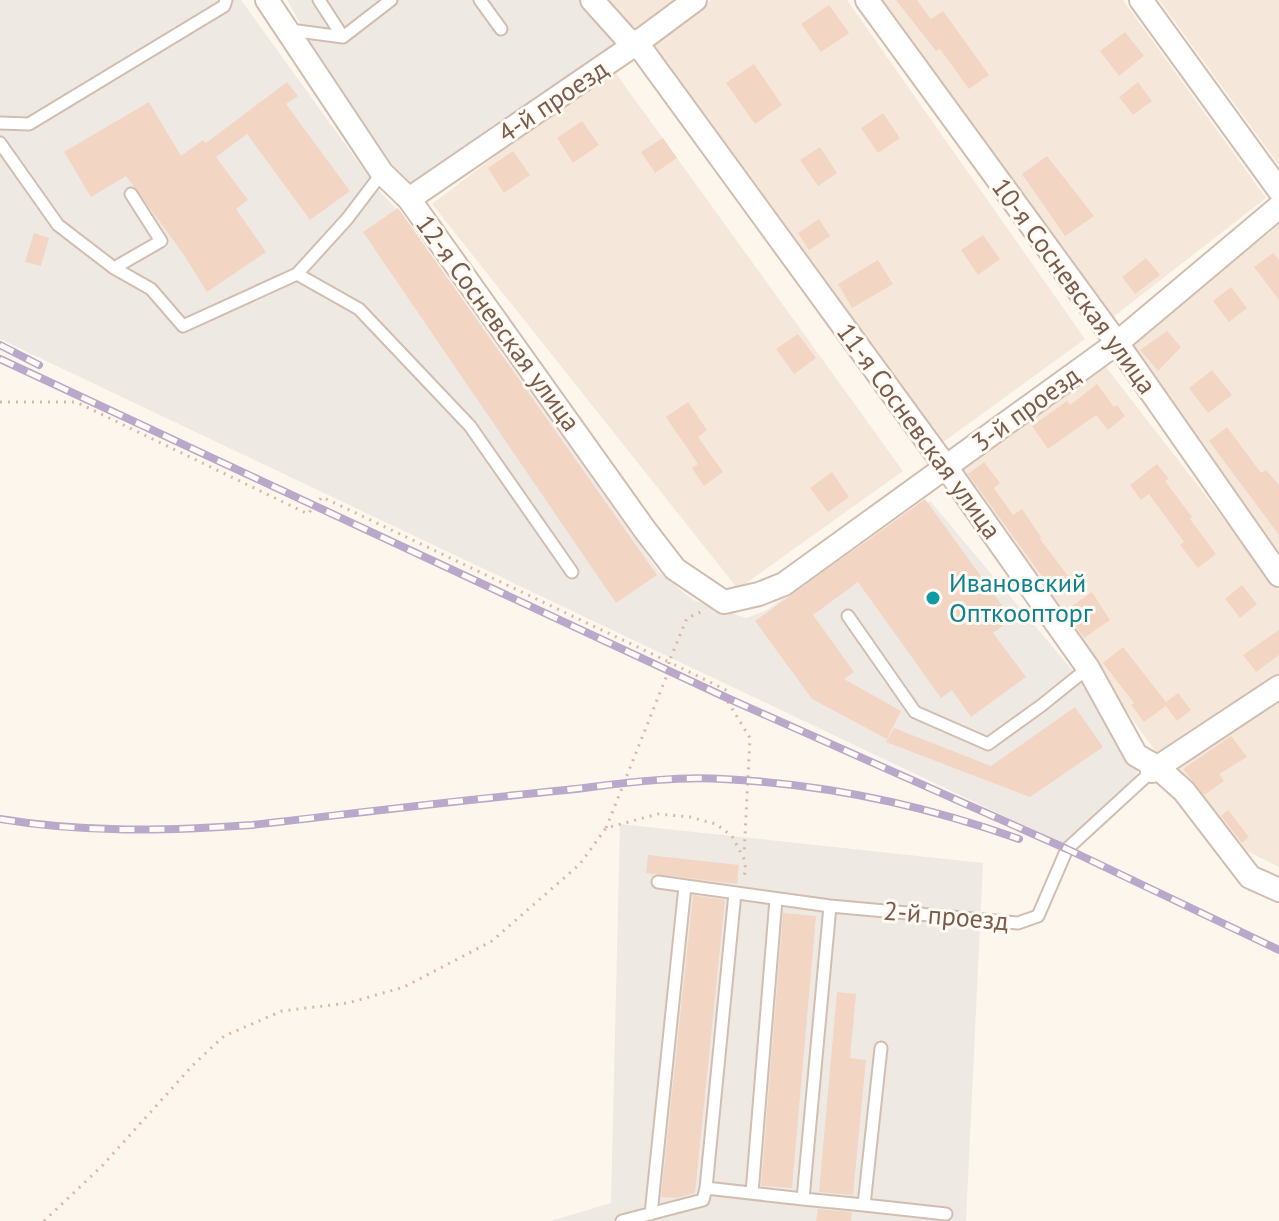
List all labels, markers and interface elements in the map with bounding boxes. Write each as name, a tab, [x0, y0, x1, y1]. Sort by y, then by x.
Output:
street label: 4-й проезд	[492, 52, 614, 149]
street label: 10-я Сосневская улица	[985, 171, 1164, 400]
street label: 12-я Сосневская улица	[409, 208, 588, 437]
street label: 11-я Сосневская улица	[830, 316, 1009, 545]
street label: 3-й проезд	[965, 358, 1086, 459]
place label: Ивановский Опткоопторг	[949, 566, 1093, 629]
marker: Ивановский Опткоопторг	[924, 589, 942, 607]
street label: 2-й проезд	[882, 894, 1010, 937]

